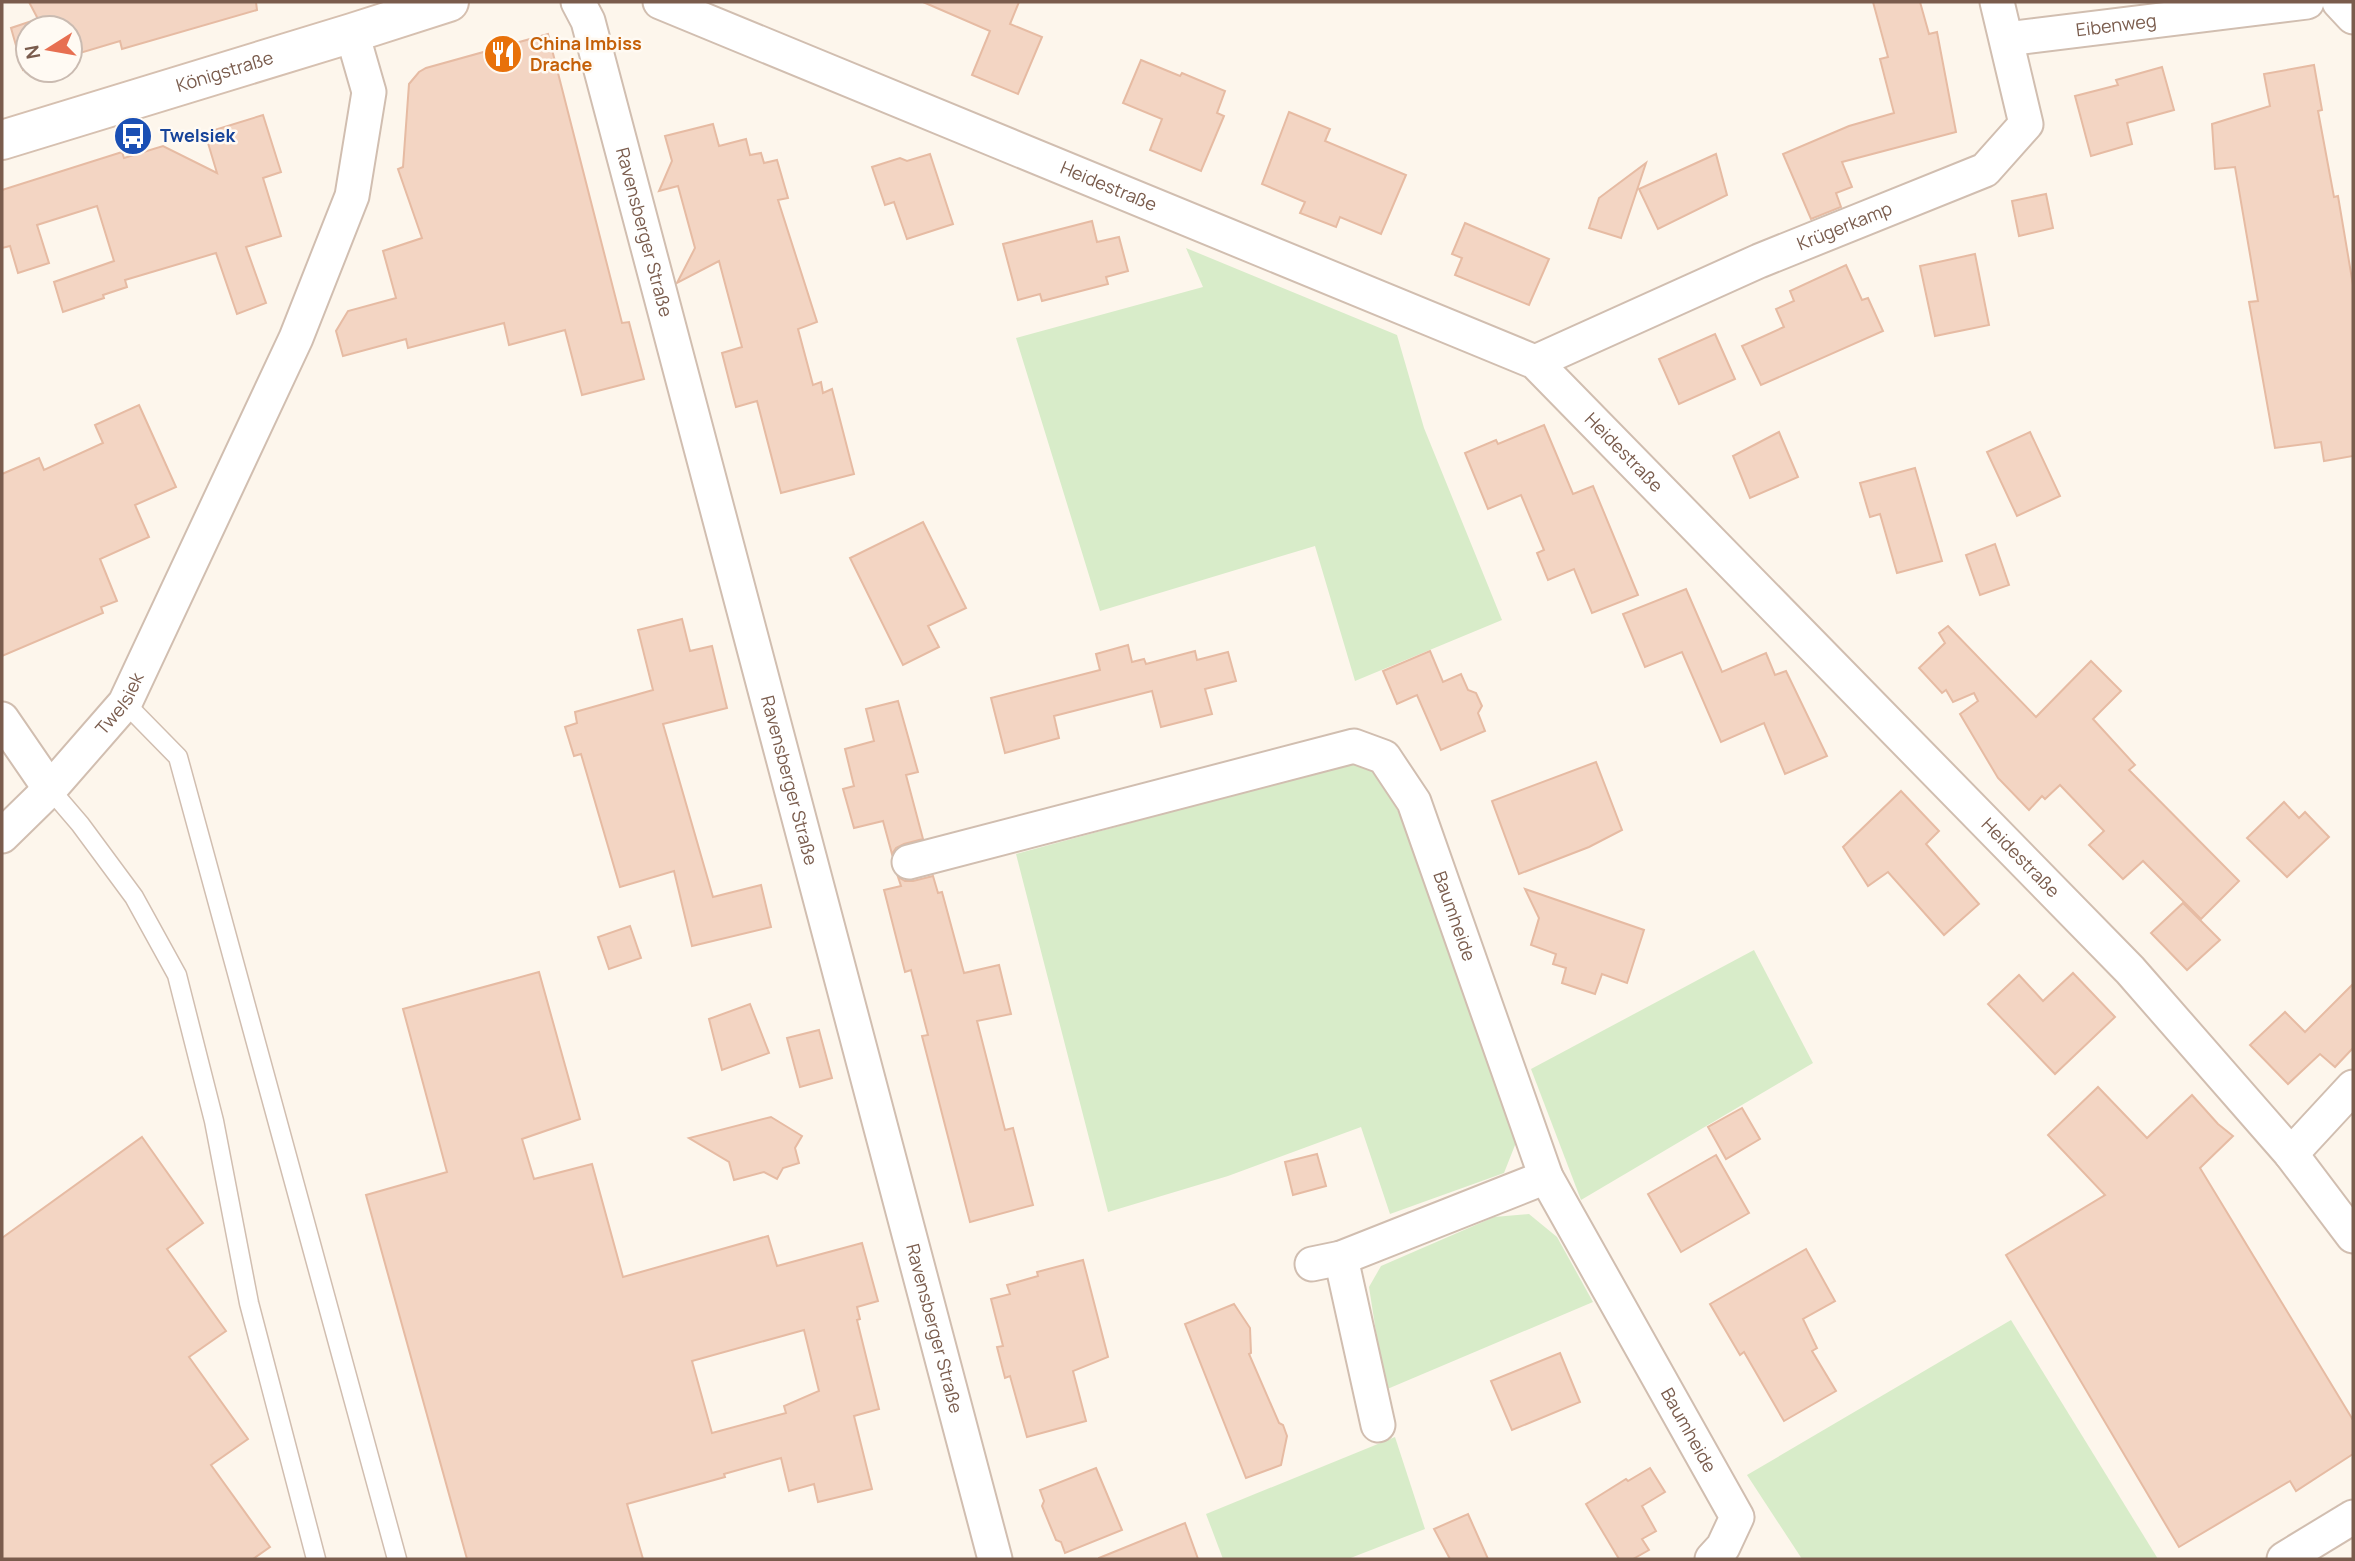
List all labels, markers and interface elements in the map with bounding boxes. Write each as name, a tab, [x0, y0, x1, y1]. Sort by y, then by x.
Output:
street label: Eibenweg	[2075, 8, 2158, 41]
north arrow	[14, 14, 84, 84]
place label: China Imbiss Drache	[530, 31, 642, 76]
restaurant icon: China Imbiss Drache	[482, 33, 524, 75]
text: N	[18, 43, 46, 61]
street label: Königstraße	[173, 45, 276, 97]
bus stop icon: Twelsiek	[112, 115, 154, 157]
place label: Twelsiek	[160, 123, 236, 147]
street label: Ravensberger Straße	[611, 145, 679, 319]
street label: Heidestraße	[1057, 155, 1161, 216]
street label: Krügerkamp	[1793, 196, 1895, 255]
street label: Heidestraße	[1580, 407, 1669, 497]
street label: Twelsiek	[90, 667, 149, 739]
street label: Ravensberger Straße	[756, 693, 824, 868]
street label: Heidestraße	[1977, 812, 2065, 902]
street label: Baumheide	[1428, 868, 1482, 964]
street label: Ravensberger Straße	[901, 1241, 969, 1416]
street label: Baumheide	[1656, 1383, 1723, 1477]

